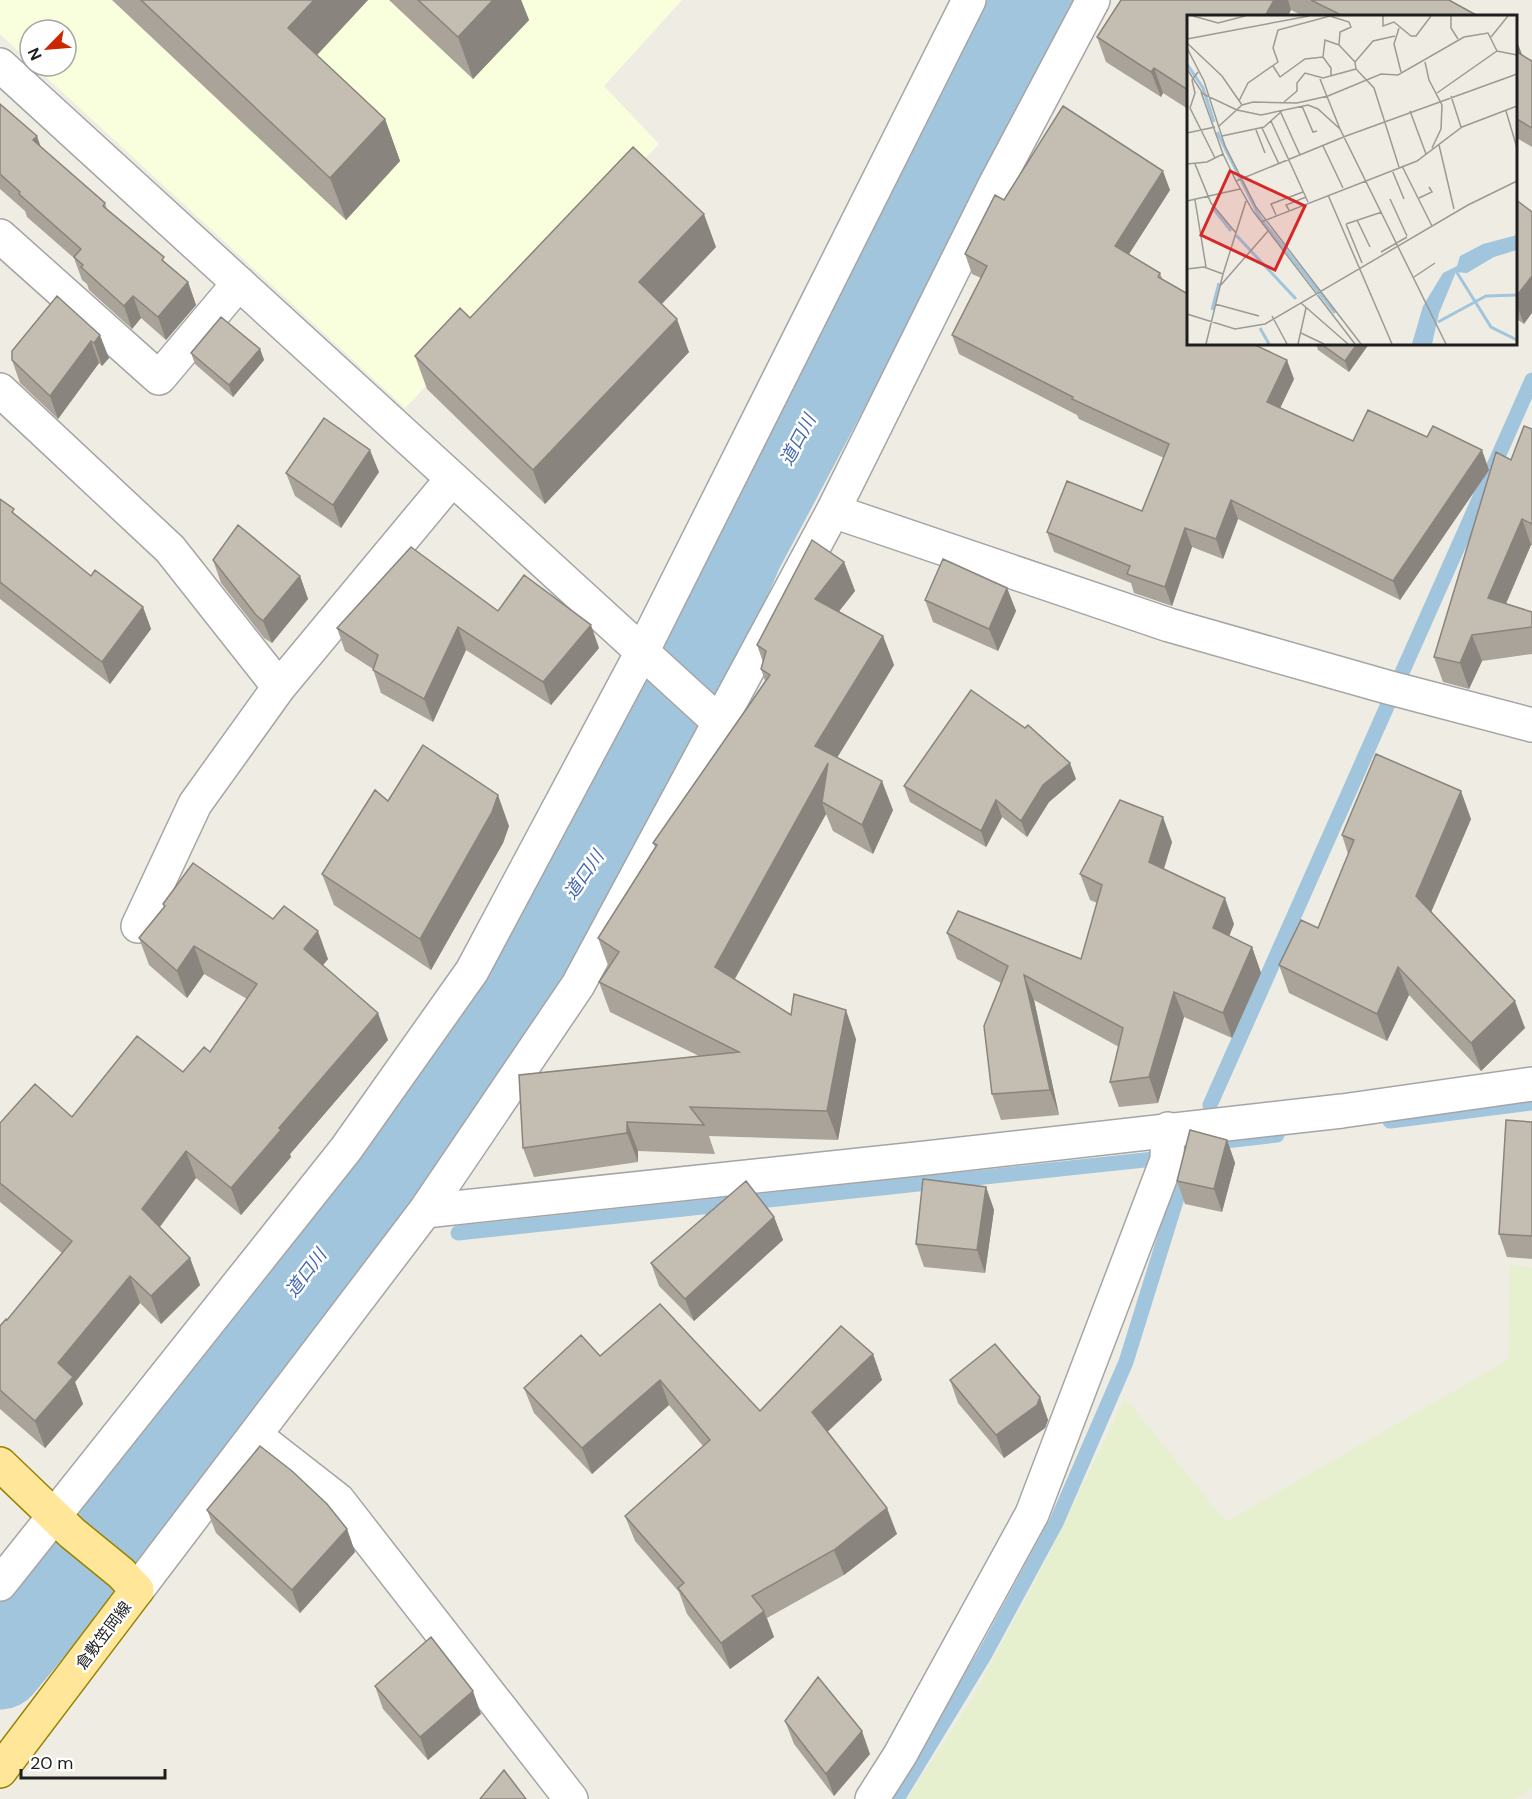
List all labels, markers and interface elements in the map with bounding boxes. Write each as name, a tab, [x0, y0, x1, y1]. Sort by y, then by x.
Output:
inset map	[1187, 15, 1517, 345]
north arrow	[18, 18, 78, 78]
text: N	[23, 44, 47, 64]
water label: 道口川	[775, 409, 822, 469]
water label: 道口川	[559, 844, 610, 904]
water label: 道口川	[280, 1243, 333, 1302]
street label: 倉敷笠岡線	[71, 1597, 136, 1674]
scale bar	[21, 1742, 165, 1780]
text: 20 m	[30, 1751, 73, 1775]

